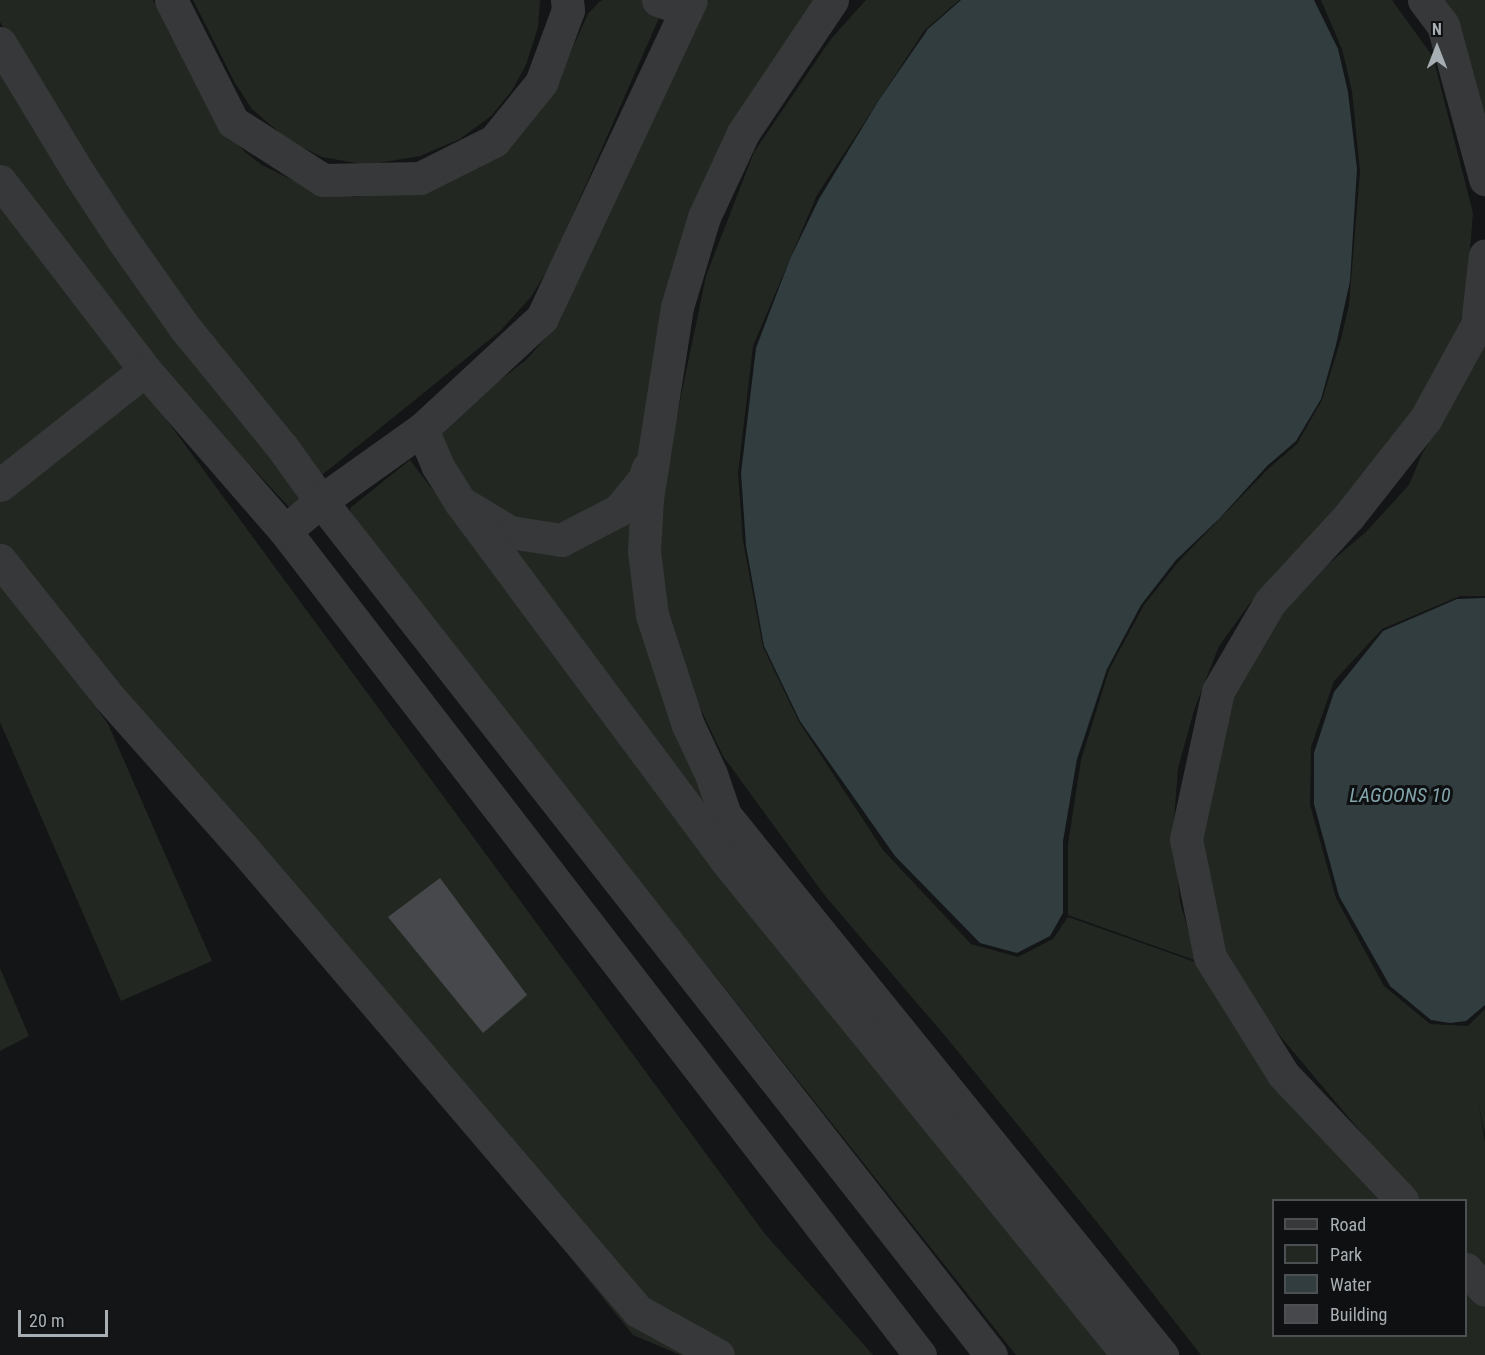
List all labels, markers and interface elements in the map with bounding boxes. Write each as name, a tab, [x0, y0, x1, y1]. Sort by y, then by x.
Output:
north arrow	[1407, 18, 1467, 78]
text: N	[1432, 20, 1442, 39]
water label: LAGOONS 10	[1349, 783, 1451, 807]
legend	[1272, 1199, 1467, 1337]
text: Road	[1330, 1214, 1366, 1235]
text: Park	[1330, 1244, 1362, 1265]
text: Water	[1330, 1274, 1371, 1295]
scale bar	[21, 1298, 111, 1336]
text: Building	[1330, 1304, 1387, 1325]
text: 20 m	[29, 1310, 64, 1331]

